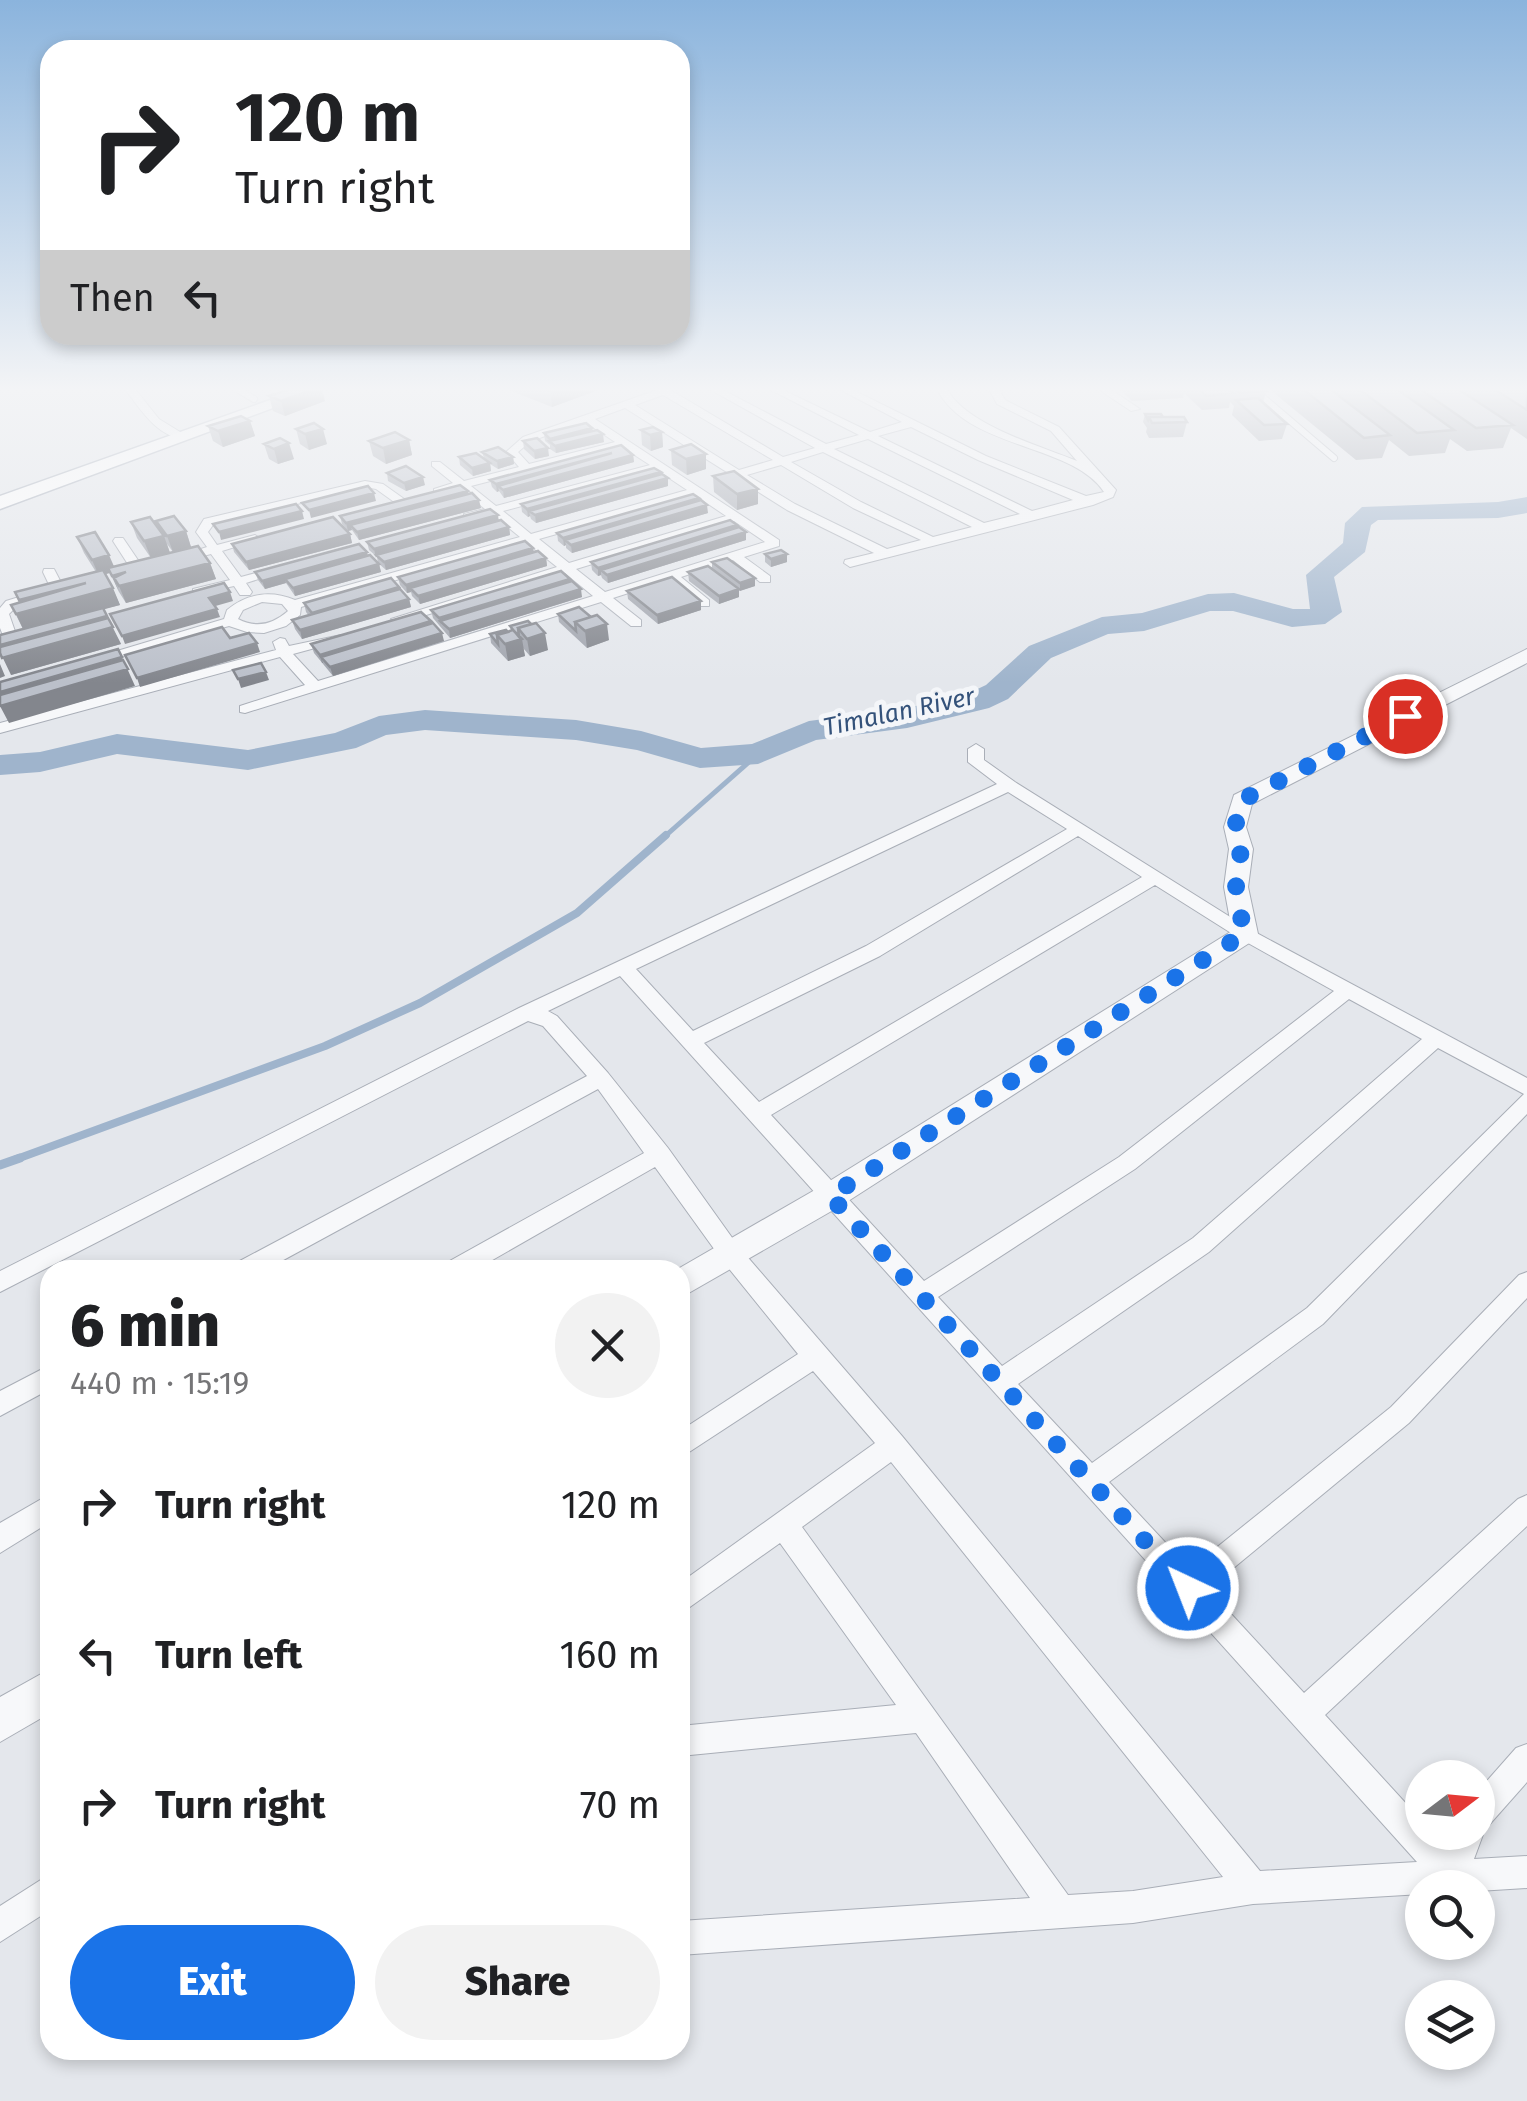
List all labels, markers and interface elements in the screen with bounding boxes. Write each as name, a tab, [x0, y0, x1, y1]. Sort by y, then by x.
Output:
text: 120 m	[235, 76, 420, 160]
icon: right	[70, 80, 200, 210]
text: Turn right	[235, 161, 434, 215]
icon: left	[175, 270, 230, 325]
text: Then	[70, 275, 155, 321]
pin	[1363, 674, 1448, 759]
water label: Timalan River	[821, 681, 979, 743]
icon: arrive	[1378, 689, 1433, 744]
text: 6 min	[70, 1290, 220, 1362]
button: close	[555, 1293, 660, 1398]
text: 440 m · 15:19	[70, 1364, 249, 1402]
icon: right	[70, 1478, 125, 1533]
text: Turn right	[155, 1482, 325, 1528]
text: 120 m	[561, 1482, 660, 1528]
position arrow	[1136, 1536, 1240, 1640]
icon: left	[70, 1628, 125, 1683]
text: Turn left	[155, 1632, 302, 1678]
text: 160 m	[559, 1632, 660, 1678]
north arrow	[1405, 1760, 1495, 1850]
map controls	[1405, 1760, 1495, 2070]
icon: right	[70, 1778, 125, 1833]
text: Turn right	[155, 1782, 325, 1828]
text: 70 m	[580, 1782, 660, 1828]
button: search	[1405, 1870, 1495, 1960]
button: Exit	[70, 1925, 355, 2040]
button: Share	[375, 1925, 660, 2040]
button: layers	[1405, 1980, 1495, 2070]

